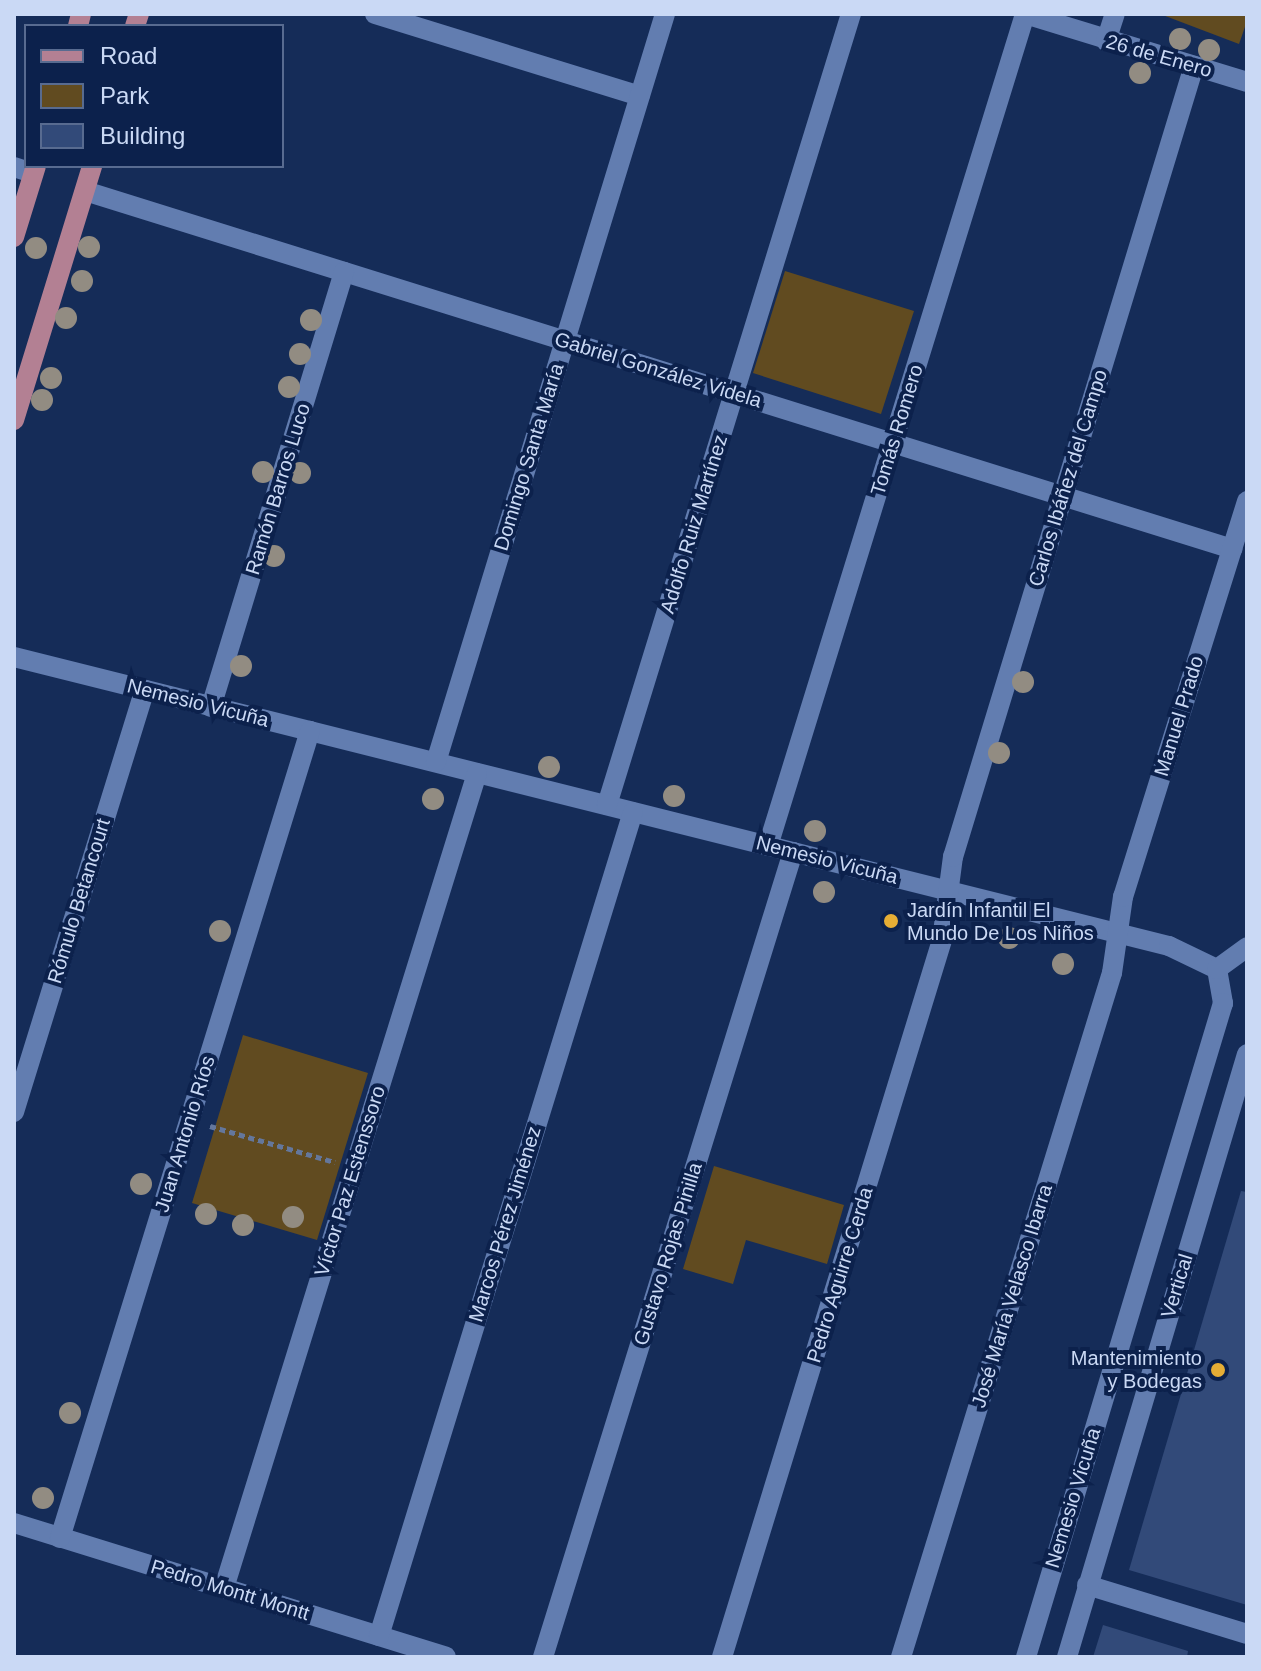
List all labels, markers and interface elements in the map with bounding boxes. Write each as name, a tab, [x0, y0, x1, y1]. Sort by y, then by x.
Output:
legend	[24, 24, 284, 168]
street label: 26 de Enero	[1103, 29, 1215, 83]
text: Road	[100, 42, 157, 69]
text: Park	[100, 82, 149, 109]
text: Building	[100, 122, 185, 149]
street label: Gabriel González Videla	[552, 327, 764, 413]
street label: Domingo Santa María	[489, 360, 569, 554]
street label: Tomás Romero	[866, 362, 928, 498]
street label: Carlos Ibáñez del Campo	[1024, 367, 1112, 589]
street label: Ramón Barros Luco	[241, 400, 315, 578]
street label: Adolfo Ruiz Martínez	[655, 432, 733, 616]
street label: Manuel Prado	[1149, 653, 1209, 779]
street label: Nemesio Vicuña	[125, 674, 271, 732]
street label: Rómulo Betancourt	[42, 816, 116, 986]
street label: Nemesio Vicuña	[754, 831, 900, 889]
place label: Jardín Infantil El Mundo De Los Niños	[907, 898, 1094, 945]
marker: Jardín Infantil El Mundo De Los Niños	[882, 912, 900, 930]
street label: Juan Antonio Ríos	[150, 1052, 220, 1216]
street label: Víctor Paz Estenssoro	[310, 1083, 390, 1279]
street label: Marcos Pérez Jiménez	[464, 1123, 546, 1325]
street label: Gustavo Rojas Pinilla	[629, 1160, 707, 1348]
street label: José María Velasco Ibarra	[967, 1181, 1057, 1411]
street label: Pedro Aguirre Cerda	[802, 1184, 878, 1366]
street label: Vertical	[1156, 1251, 1198, 1321]
place label: Mantenimiento y Bodegas	[1071, 1346, 1202, 1393]
marker: Mantenimiento y Bodegas	[1209, 1361, 1227, 1379]
street label: Nemesio Vicuña	[1040, 1425, 1106, 1571]
street label: Pedro Montt Montt	[148, 1554, 312, 1626]

